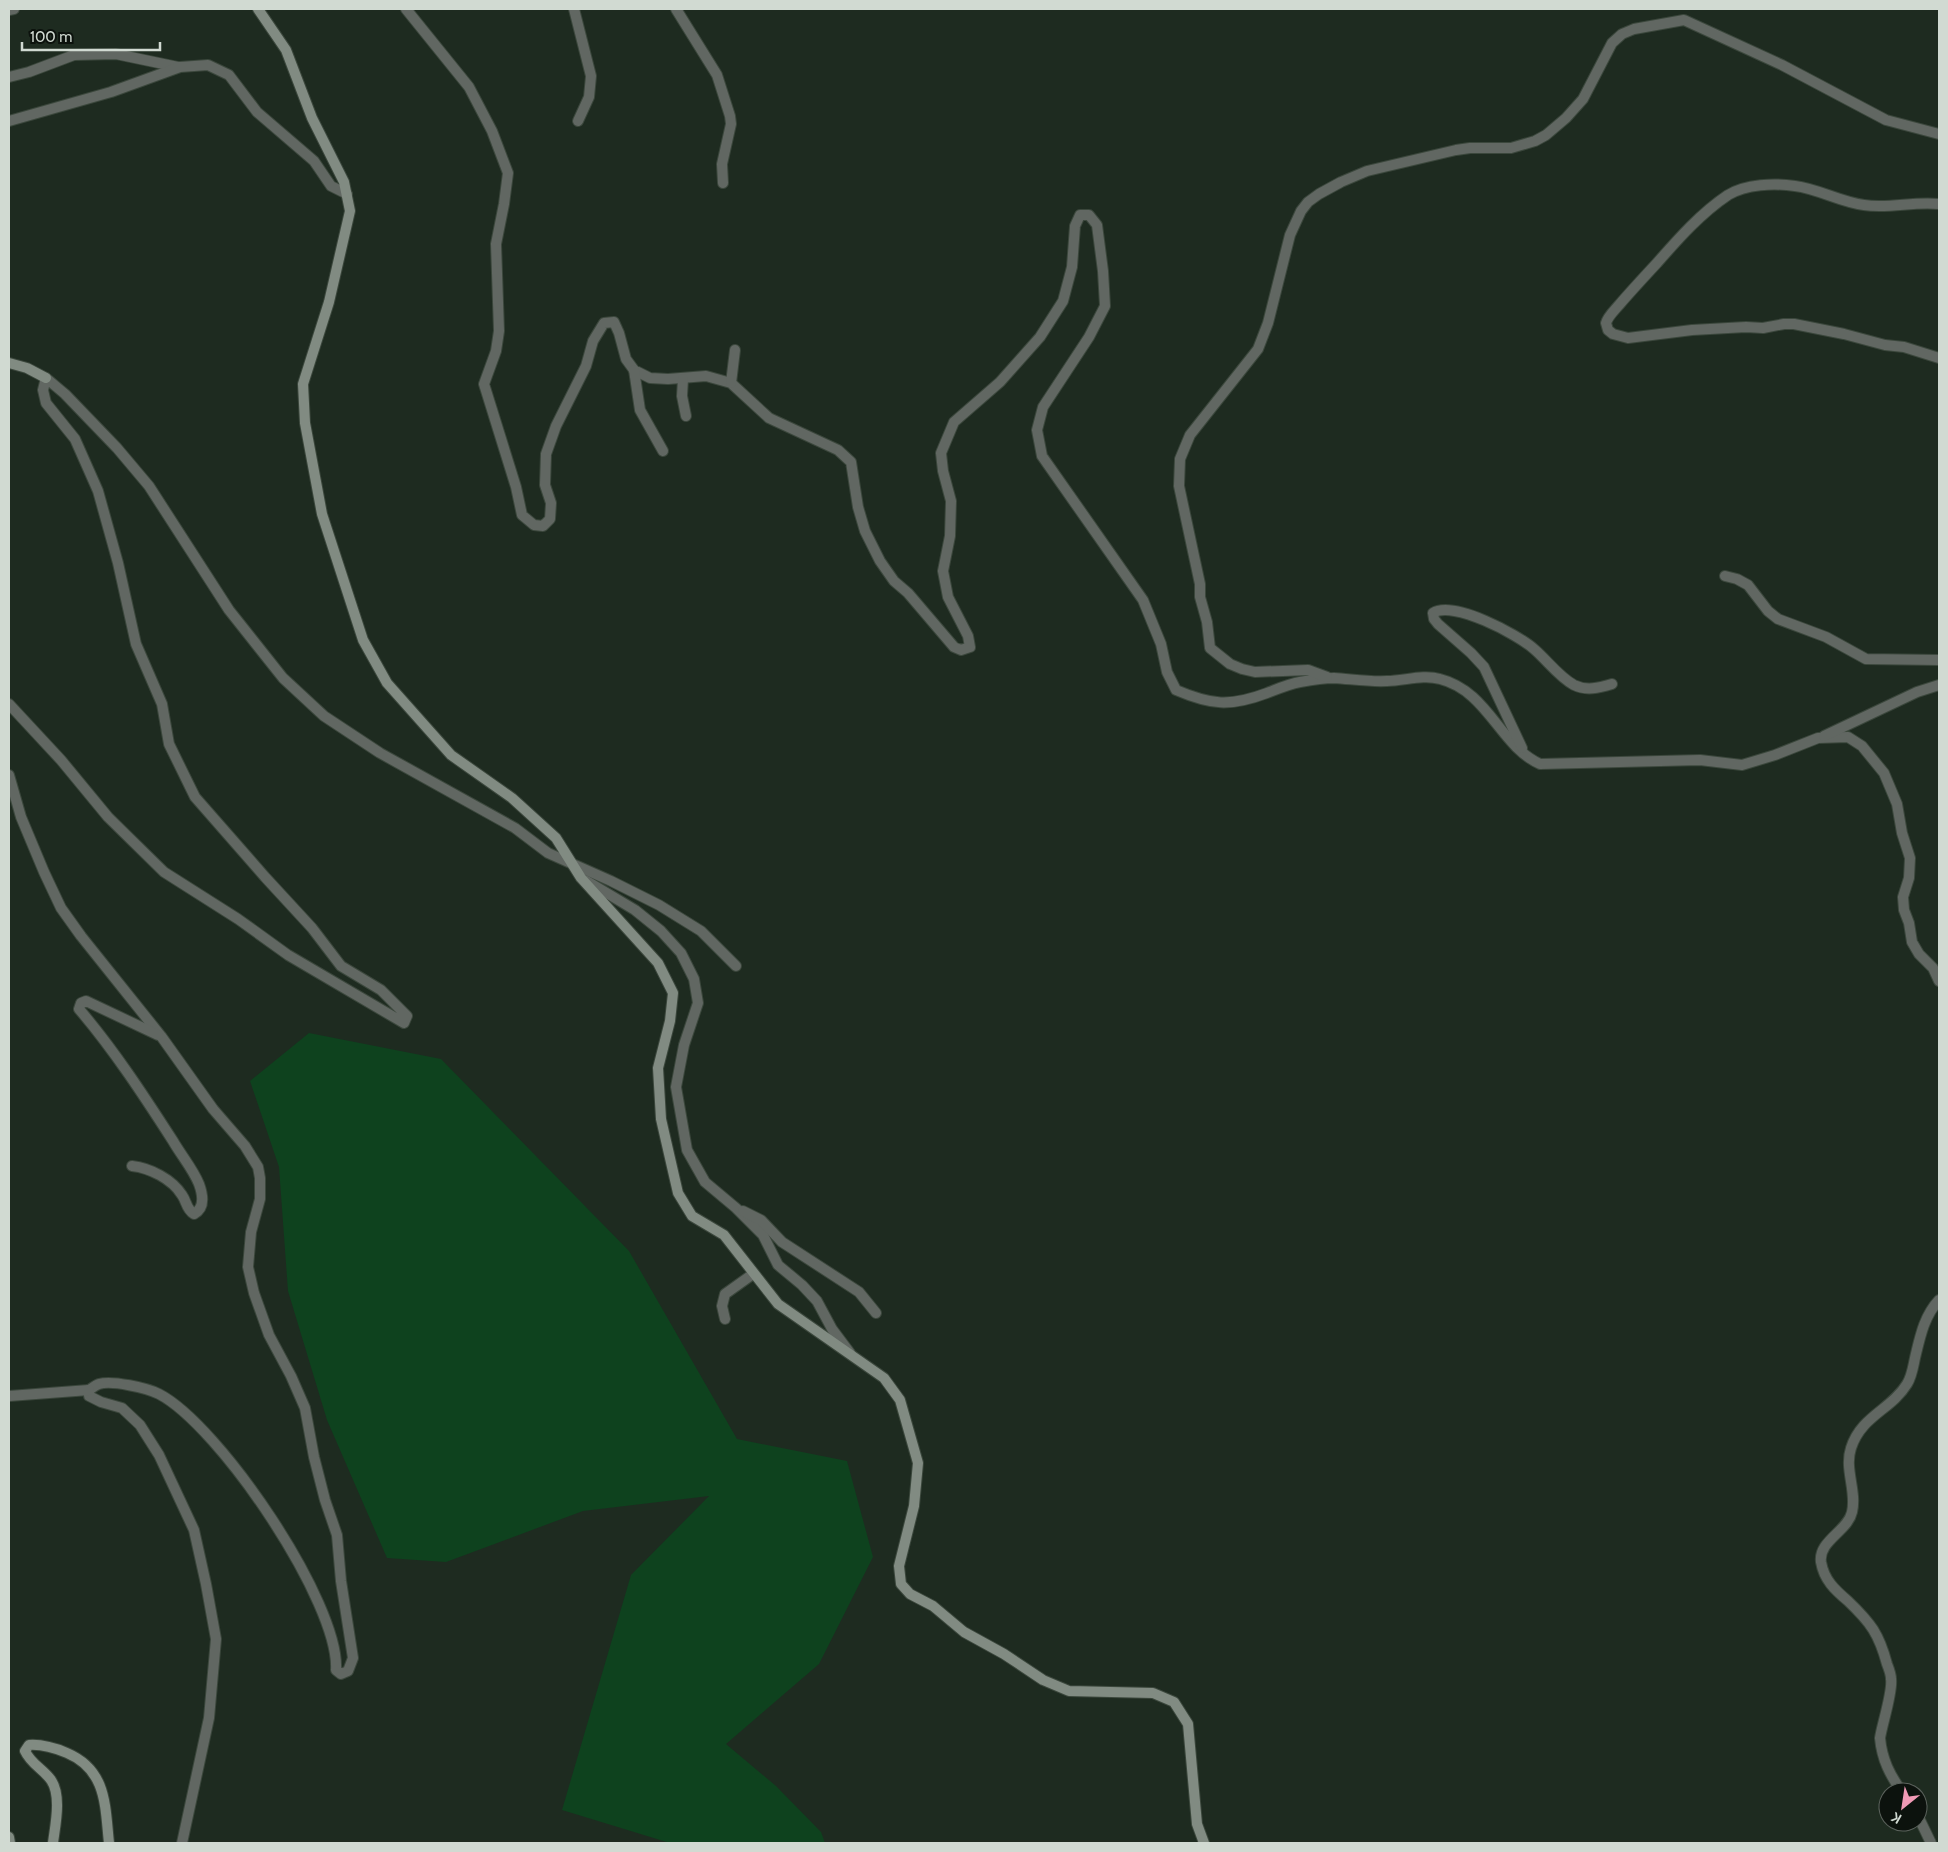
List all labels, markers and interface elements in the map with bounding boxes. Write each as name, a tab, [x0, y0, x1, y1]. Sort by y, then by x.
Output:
scale bar	[22, 20, 160, 52]
text: 100 m	[30, 28, 72, 46]
north arrow	[1878, 1782, 1928, 1832]
text: K	[1888, 1808, 1905, 1828]

